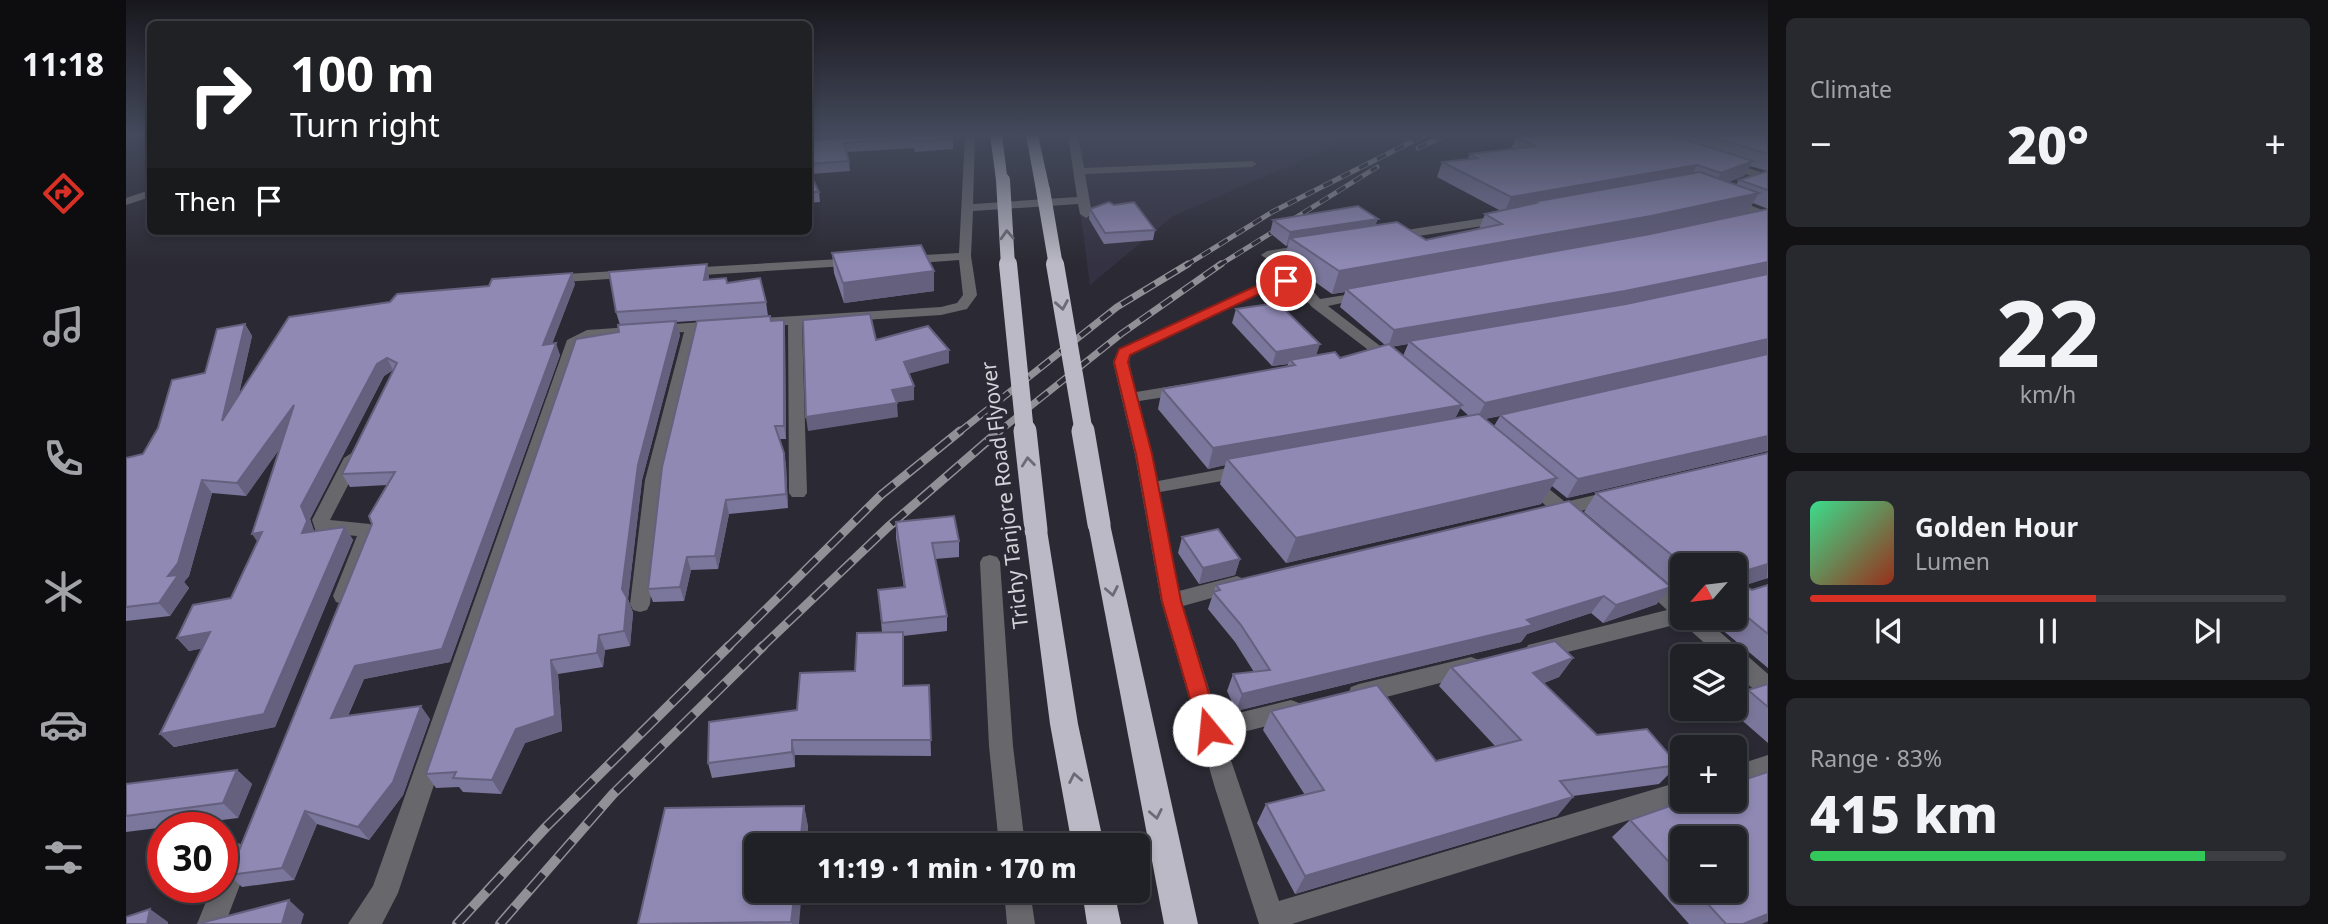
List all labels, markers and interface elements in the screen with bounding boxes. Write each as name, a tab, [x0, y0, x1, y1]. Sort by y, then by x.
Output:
text: 100 m	[290, 40, 435, 106]
text: 11:18	[22, 42, 104, 85]
icon: right	[175, 49, 266, 140]
text: Climate	[1810, 73, 1892, 105]
text: Turn right	[290, 103, 440, 146]
text: 20°	[2007, 108, 2089, 179]
text: −	[1810, 117, 1832, 169]
text: +	[2264, 117, 2286, 169]
icon: directions	[39, 169, 88, 218]
icon: arrive	[250, 182, 288, 220]
text: Then	[175, 183, 236, 219]
one-way arrow	[999, 230, 1014, 241]
pin	[1256, 251, 1316, 311]
icon: arrive	[1267, 262, 1305, 300]
text: 22	[1996, 270, 2100, 394]
one-way arrow	[1054, 300, 1069, 311]
icon: music	[39, 302, 88, 351]
street label: Trichy Tanjore Road Flyover	[974, 360, 1034, 630]
text: km/h	[2020, 378, 2076, 410]
icon: phone	[39, 434, 88, 483]
one-way arrow	[1021, 456, 1036, 467]
text: Golden Hour	[1915, 509, 2078, 545]
text: Lumen	[1915, 545, 1990, 577]
north arrow	[1670, 553, 1746, 630]
map controls	[1670, 553, 1747, 903]
icon: climate	[39, 567, 88, 616]
one-way arrow	[1104, 585, 1119, 597]
icon: previous	[1870, 612, 1908, 650]
icon: pause	[2029, 612, 2067, 650]
icon: next	[2188, 612, 2226, 650]
button: layers	[1670, 644, 1747, 721]
position arrow	[1172, 693, 1246, 767]
icon: car	[39, 700, 88, 749]
button: +	[1670, 735, 1747, 812]
text: Range · 83%	[1810, 742, 1942, 774]
one-way arrow	[1068, 772, 1083, 784]
text: 415 km	[1810, 777, 1998, 848]
one-way arrow	[1148, 808, 1163, 820]
speed limit sign: 30	[147, 812, 238, 903]
button: −	[1670, 826, 1747, 903]
icon: filters	[39, 833, 88, 882]
text: 11:19 · 1 min · 170 m	[817, 850, 1077, 886]

